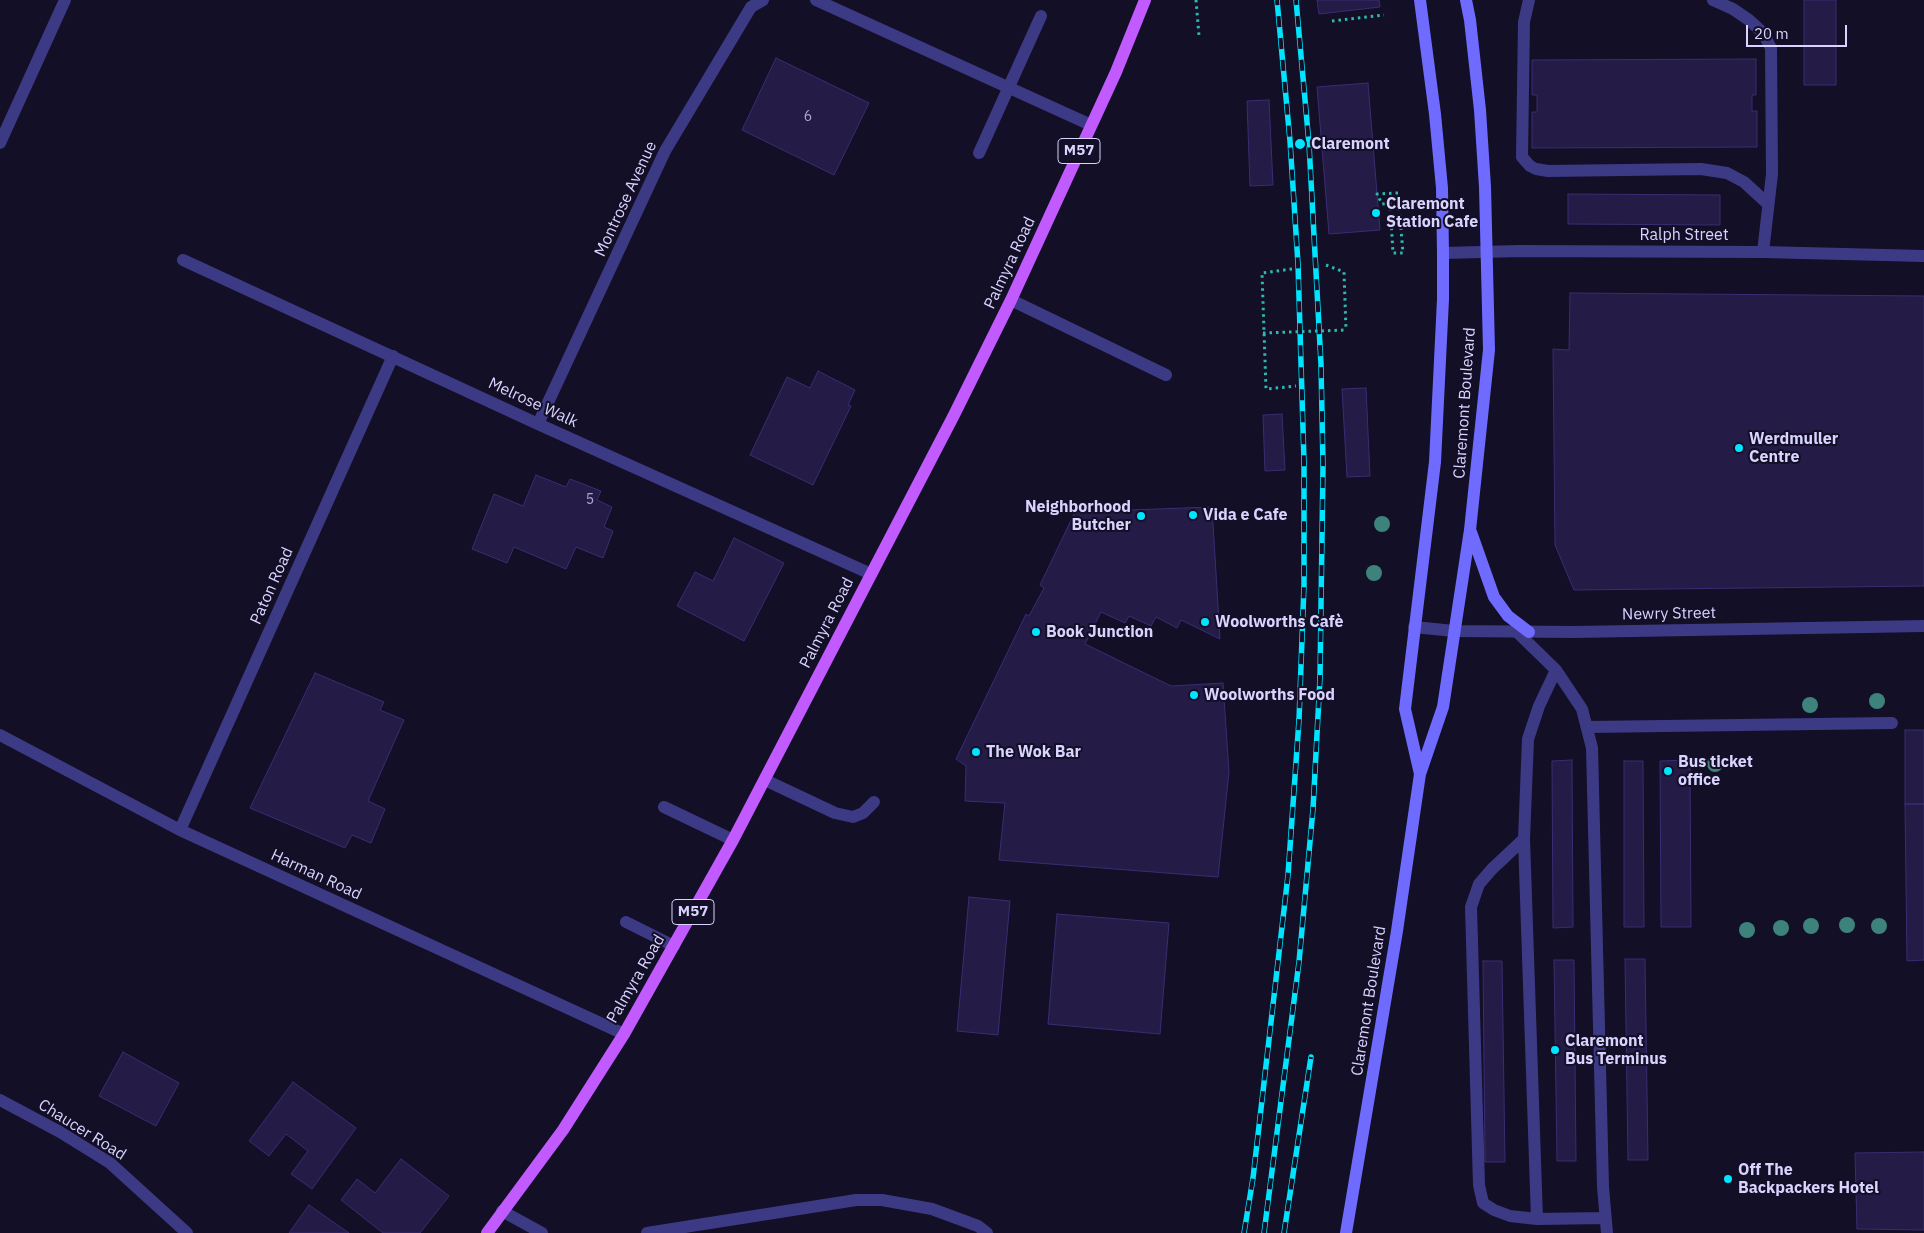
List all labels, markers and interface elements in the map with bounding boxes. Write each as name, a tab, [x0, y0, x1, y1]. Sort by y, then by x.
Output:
scale bar	[1749, 15, 1850, 47]
text: 20 m	[1754, 24, 1789, 43]
house number: 6	[804, 109, 812, 125]
place label: Claremont	[1311, 134, 1390, 154]
marker: Claremont	[1293, 137, 1307, 151]
street label: Montrose Avenue	[591, 138, 661, 260]
road number: M57	[1058, 138, 1100, 164]
place label: Claremont Station Cafe	[1386, 194, 1478, 232]
marker: Claremont Station Cafe	[1370, 207, 1382, 219]
street label: Palmyra Road	[980, 214, 1040, 312]
street label: Ralph Street	[1639, 225, 1729, 245]
street label: Claremont Boulevard	[1450, 327, 1480, 479]
street label: Melrose Walk	[485, 374, 581, 432]
place label: Werdmuller Centre	[1749, 429, 1838, 467]
marker: Werdmuller Centre	[1733, 442, 1745, 454]
house number: 5	[586, 492, 594, 508]
place label: Neighborhood Butcher	[1025, 497, 1131, 535]
place label: Vida e Cafe	[1203, 505, 1288, 525]
marker: Vida e Cafe	[1187, 509, 1199, 521]
marker: Neighborhood Butcher	[1135, 510, 1147, 522]
street label: Paton Road	[247, 545, 297, 627]
street label: Palmyra Road	[796, 574, 858, 672]
street label: Newry Street	[1622, 604, 1716, 624]
place label: Woolworths Cafè	[1215, 612, 1344, 632]
marker: Woolworths Cafè	[1199, 616, 1211, 628]
place label: Book Junction	[1046, 622, 1153, 642]
marker: Book Junction	[1030, 626, 1042, 638]
place label: Woolworths Food	[1204, 685, 1335, 705]
marker: Woolworths Food	[1188, 689, 1200, 701]
place label: The Wok Bar	[986, 742, 1081, 762]
marker: The Wok Bar	[970, 746, 982, 758]
place label: Bus ticket office	[1678, 752, 1753, 790]
marker: Bus ticket office	[1662, 765, 1674, 777]
street label: Harman Road	[268, 846, 364, 904]
road number: M57	[672, 900, 714, 924]
street label: Claremont Boulevard	[1348, 925, 1390, 1077]
street label: Palmyra Road	[603, 931, 669, 1027]
place label: Claremont Bus Terminus	[1565, 1031, 1667, 1069]
marker: Claremont Bus Terminus	[1549, 1044, 1561, 1056]
street label: Chaucer Road	[35, 1095, 129, 1165]
place label: Off The Backpackers Hotel	[1738, 1160, 1879, 1198]
marker: Off The Backpackers Hotel	[1722, 1173, 1734, 1185]

